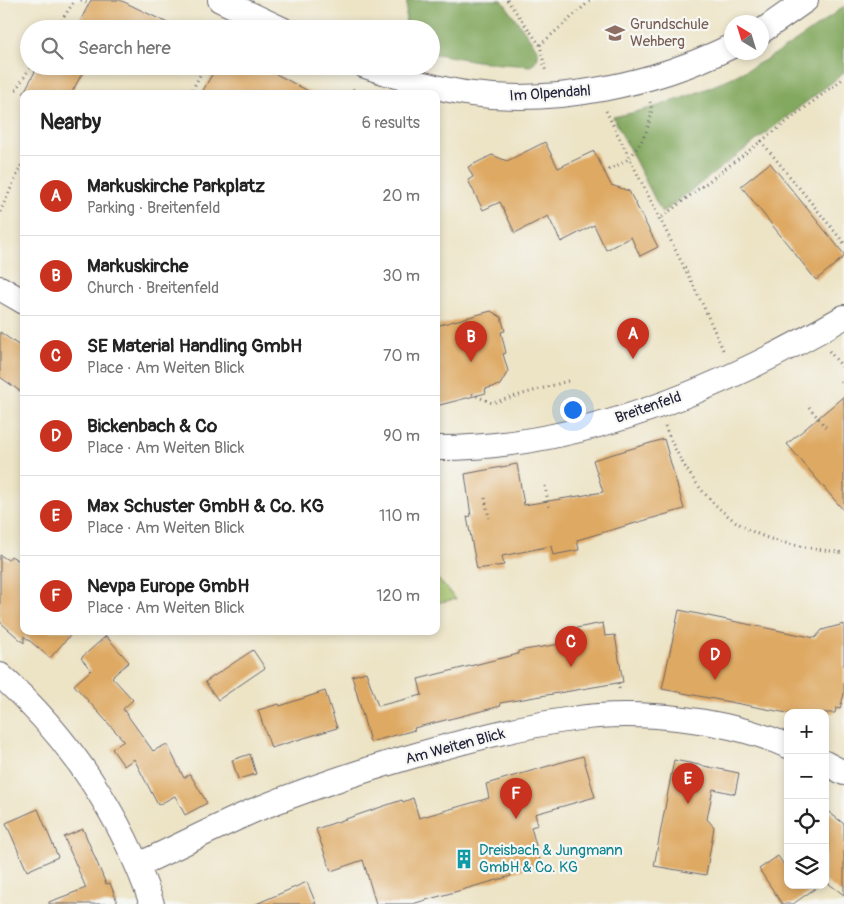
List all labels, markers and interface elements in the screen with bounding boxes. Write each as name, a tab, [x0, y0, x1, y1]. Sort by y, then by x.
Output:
place label: Grundschule Wehberg	[630, 15, 709, 51]
north arrow	[724, 15, 769, 60]
search box	[20, 20, 440, 75]
school or university icon: Grundschule Wehberg	[604, 22, 626, 44]
icon: search	[38, 34, 66, 62]
text: Search here	[78, 36, 171, 60]
street label: Im Olpendahl	[509, 81, 591, 106]
text: Nearby	[40, 109, 101, 136]
text: 6 results	[362, 113, 420, 133]
text: Markuskirche Parkplatz	[87, 174, 265, 198]
text: A	[51, 186, 61, 206]
text: 20 m	[382, 186, 420, 206]
text: Parking · Breitenfeld	[87, 198, 220, 218]
text: Markuskirche	[87, 254, 188, 278]
text: B	[51, 266, 61, 286]
text: 30 m	[382, 266, 420, 286]
text: Church · Breitenfeld	[87, 278, 219, 298]
pin: A	[617, 318, 649, 359]
pin: B	[455, 321, 487, 362]
text: SE Material Handling GmbH	[87, 334, 302, 358]
text: C	[51, 346, 61, 366]
text: 70 m	[383, 346, 420, 366]
text: Place · Am Weiten Blick	[87, 358, 244, 378]
street label: Breitenfeld	[613, 387, 684, 428]
your location	[560, 397, 586, 423]
text: Bickenbach & Co	[87, 414, 217, 438]
text: D	[51, 426, 61, 446]
text: 90 m	[383, 426, 420, 446]
text: Place · Am Weiten Blick	[87, 438, 244, 458]
text: Max Schuster GmbH & Co. KG	[87, 494, 324, 518]
text: E	[52, 506, 60, 526]
text: 110 m	[379, 506, 420, 526]
text: Place · Am Weiten Blick	[87, 518, 244, 538]
text: Nevpa Europe GmbH	[87, 574, 249, 598]
text: F	[51, 586, 61, 606]
text: 120 m	[376, 586, 420, 606]
text: Place · Am Weiten Blick	[87, 598, 244, 618]
pin: C	[555, 626, 587, 667]
pin: D	[699, 639, 731, 680]
map controls	[784, 709, 829, 889]
button: +	[784, 709, 829, 754]
street label: Am Weiten Blick	[403, 724, 508, 769]
button: −	[784, 754, 829, 799]
pin: E	[672, 763, 704, 804]
pin: F	[500, 778, 532, 819]
button: locate	[784, 799, 829, 844]
place label: Dreisbach & Jungmann GmbH & Co. KG	[479, 841, 623, 877]
button: layers	[784, 844, 829, 889]
building icon: Dreisbach & Jungmann GmbH & Co. KG	[453, 848, 475, 870]

